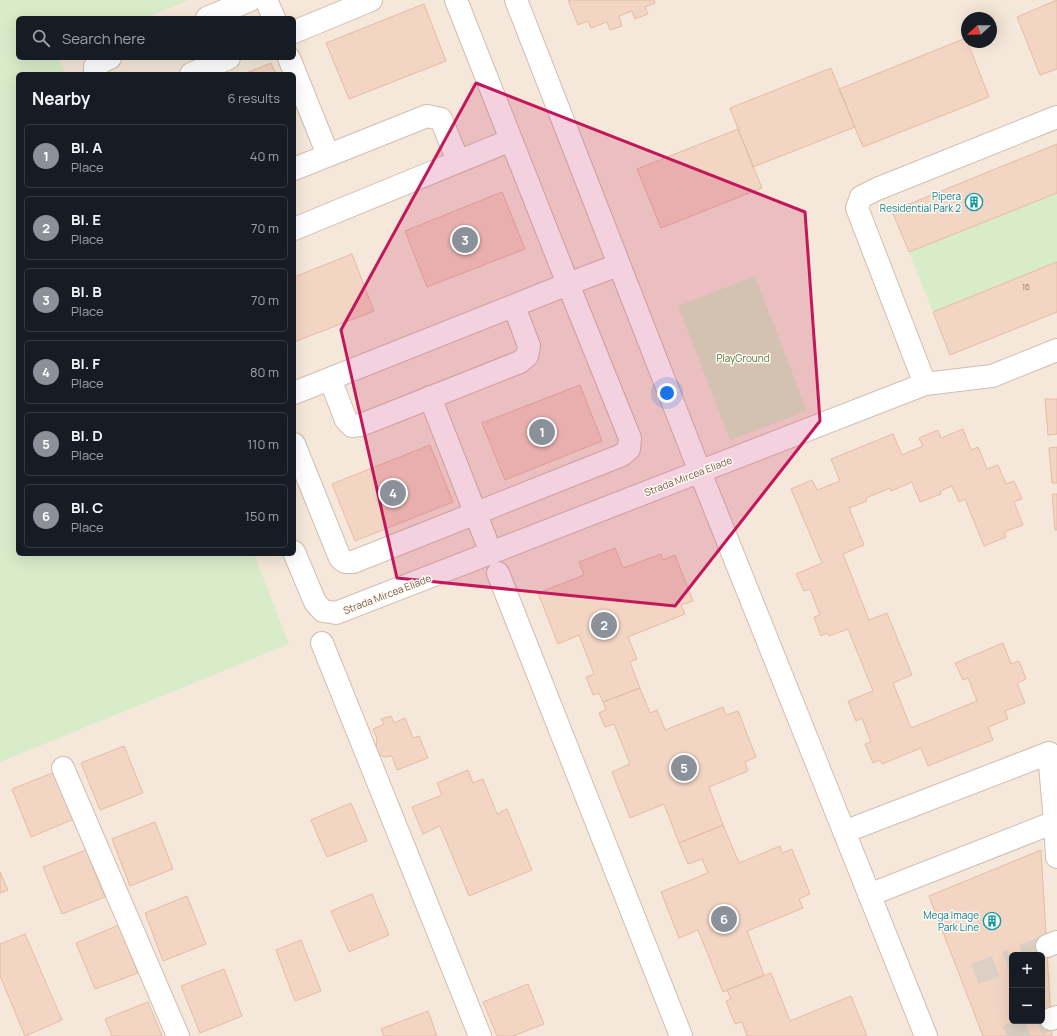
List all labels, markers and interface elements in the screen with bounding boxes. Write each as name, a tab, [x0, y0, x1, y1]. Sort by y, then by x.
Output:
north arrow	[961, 12, 997, 48]
search box	[16, 16, 296, 60]
icon: search	[30, 27, 52, 49]
text: Search here	[62, 28, 145, 49]
text: Nearby	[32, 87, 90, 110]
text: 6 results	[228, 89, 280, 107]
text: Bl. A	[71, 137, 102, 158]
text: 1	[43, 147, 49, 165]
text: 40 m	[250, 147, 279, 165]
text: Place	[71, 158, 104, 176]
place label: Pipera Residential Park 2	[880, 189, 961, 215]
building icon: Pipera Residential Park 2	[964, 192, 984, 212]
text: Bl. E	[71, 209, 101, 230]
text: 2	[42, 219, 50, 237]
text: 70 m	[251, 219, 279, 237]
pin: 3	[452, 225, 478, 255]
text: Place	[71, 230, 104, 248]
text: Bl. B	[71, 281, 102, 302]
house number: 16	[1022, 281, 1030, 292]
text: 3	[42, 291, 50, 309]
text: 70 m	[251, 291, 279, 309]
text: Place	[71, 302, 104, 320]
park label: PlayGround	[716, 351, 770, 365]
text: Bl. F	[71, 353, 100, 374]
text: 4	[42, 363, 50, 381]
text: 80 m	[250, 363, 279, 381]
text: Place	[71, 374, 104, 392]
your location	[657, 383, 677, 403]
pin: 1	[529, 417, 555, 447]
text: Bl. D	[71, 425, 103, 446]
text: 5	[42, 435, 50, 453]
text: 110 m	[247, 435, 279, 453]
text: Place	[71, 446, 104, 464]
street label: Strada Mircea Eliade	[642, 453, 734, 499]
pin: 4	[380, 478, 406, 508]
text: Bl. C	[71, 497, 103, 518]
text: 6	[42, 507, 50, 525]
text: 150 m	[245, 507, 279, 525]
text: Place	[71, 518, 104, 536]
street label: Strada Mircea Eliade	[341, 571, 433, 617]
pin: 2	[591, 610, 617, 640]
pin: 5	[671, 753, 697, 783]
pin: 6	[711, 904, 737, 934]
place label: Mega Image Park Line	[923, 908, 979, 934]
building icon: Mega Image Park Line	[982, 911, 1002, 931]
map controls	[1009, 952, 1045, 1024]
button: +	[1009, 952, 1045, 988]
button: −	[1009, 988, 1045, 1024]

